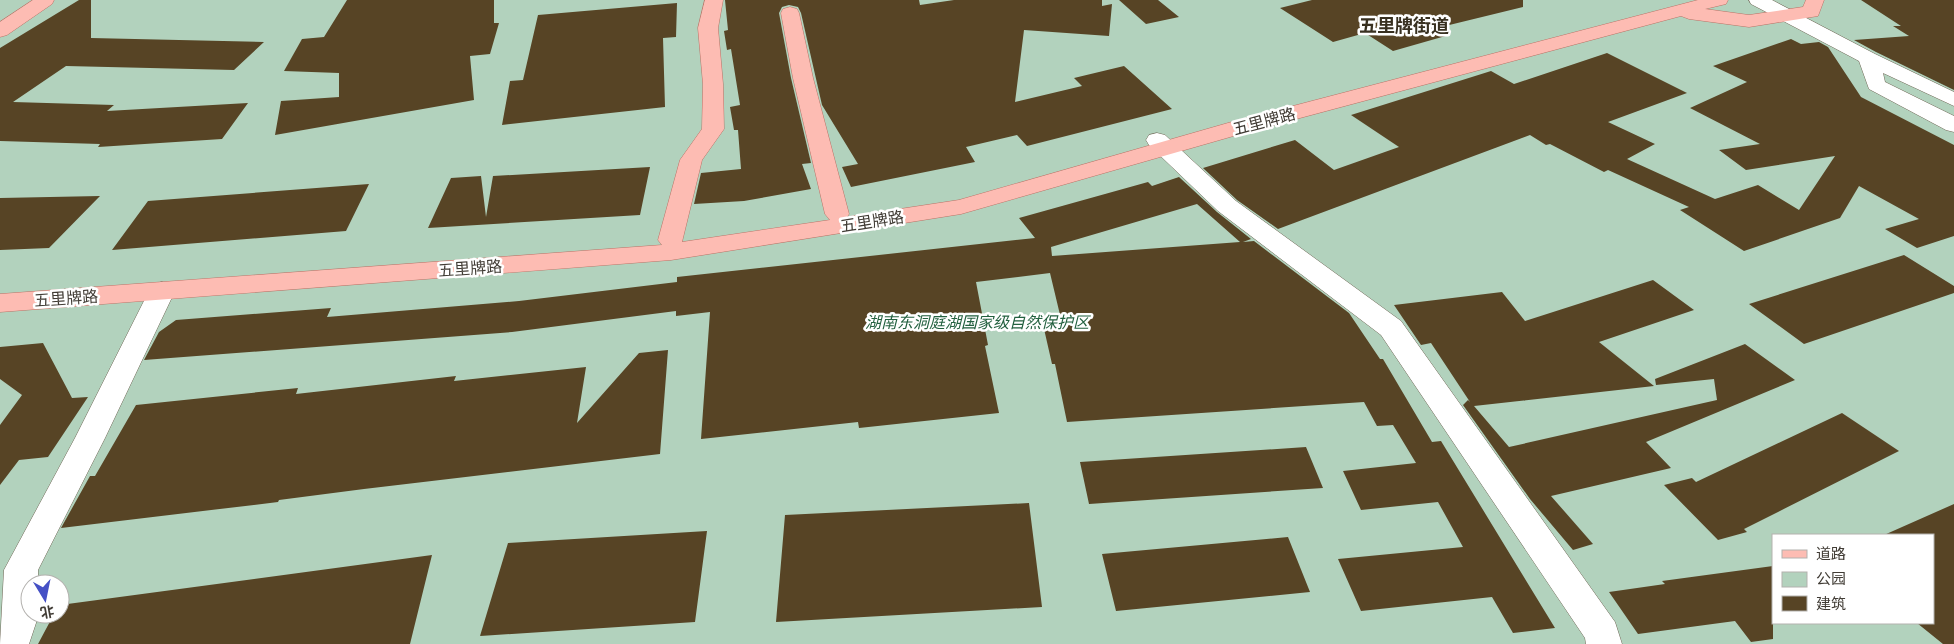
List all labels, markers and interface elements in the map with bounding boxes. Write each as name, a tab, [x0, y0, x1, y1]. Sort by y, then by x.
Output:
district label: 五里牌街道	[1359, 13, 1449, 37]
street label: 五里牌路	[1230, 102, 1298, 140]
street label: 五里牌路	[839, 205, 905, 237]
street label: 五里牌路	[437, 255, 503, 281]
street label: 五里牌路	[33, 285, 99, 311]
park label: 湖南东洞庭湖国家级自然保护区	[865, 311, 1091, 333]
legend	[1772, 534, 1934, 624]
text: 道路	[1816, 543, 1846, 563]
text: 公园	[1816, 568, 1846, 588]
north arrow	[20, 574, 70, 624]
text: 建筑	[1816, 593, 1846, 613]
text: 北	[39, 602, 56, 623]

